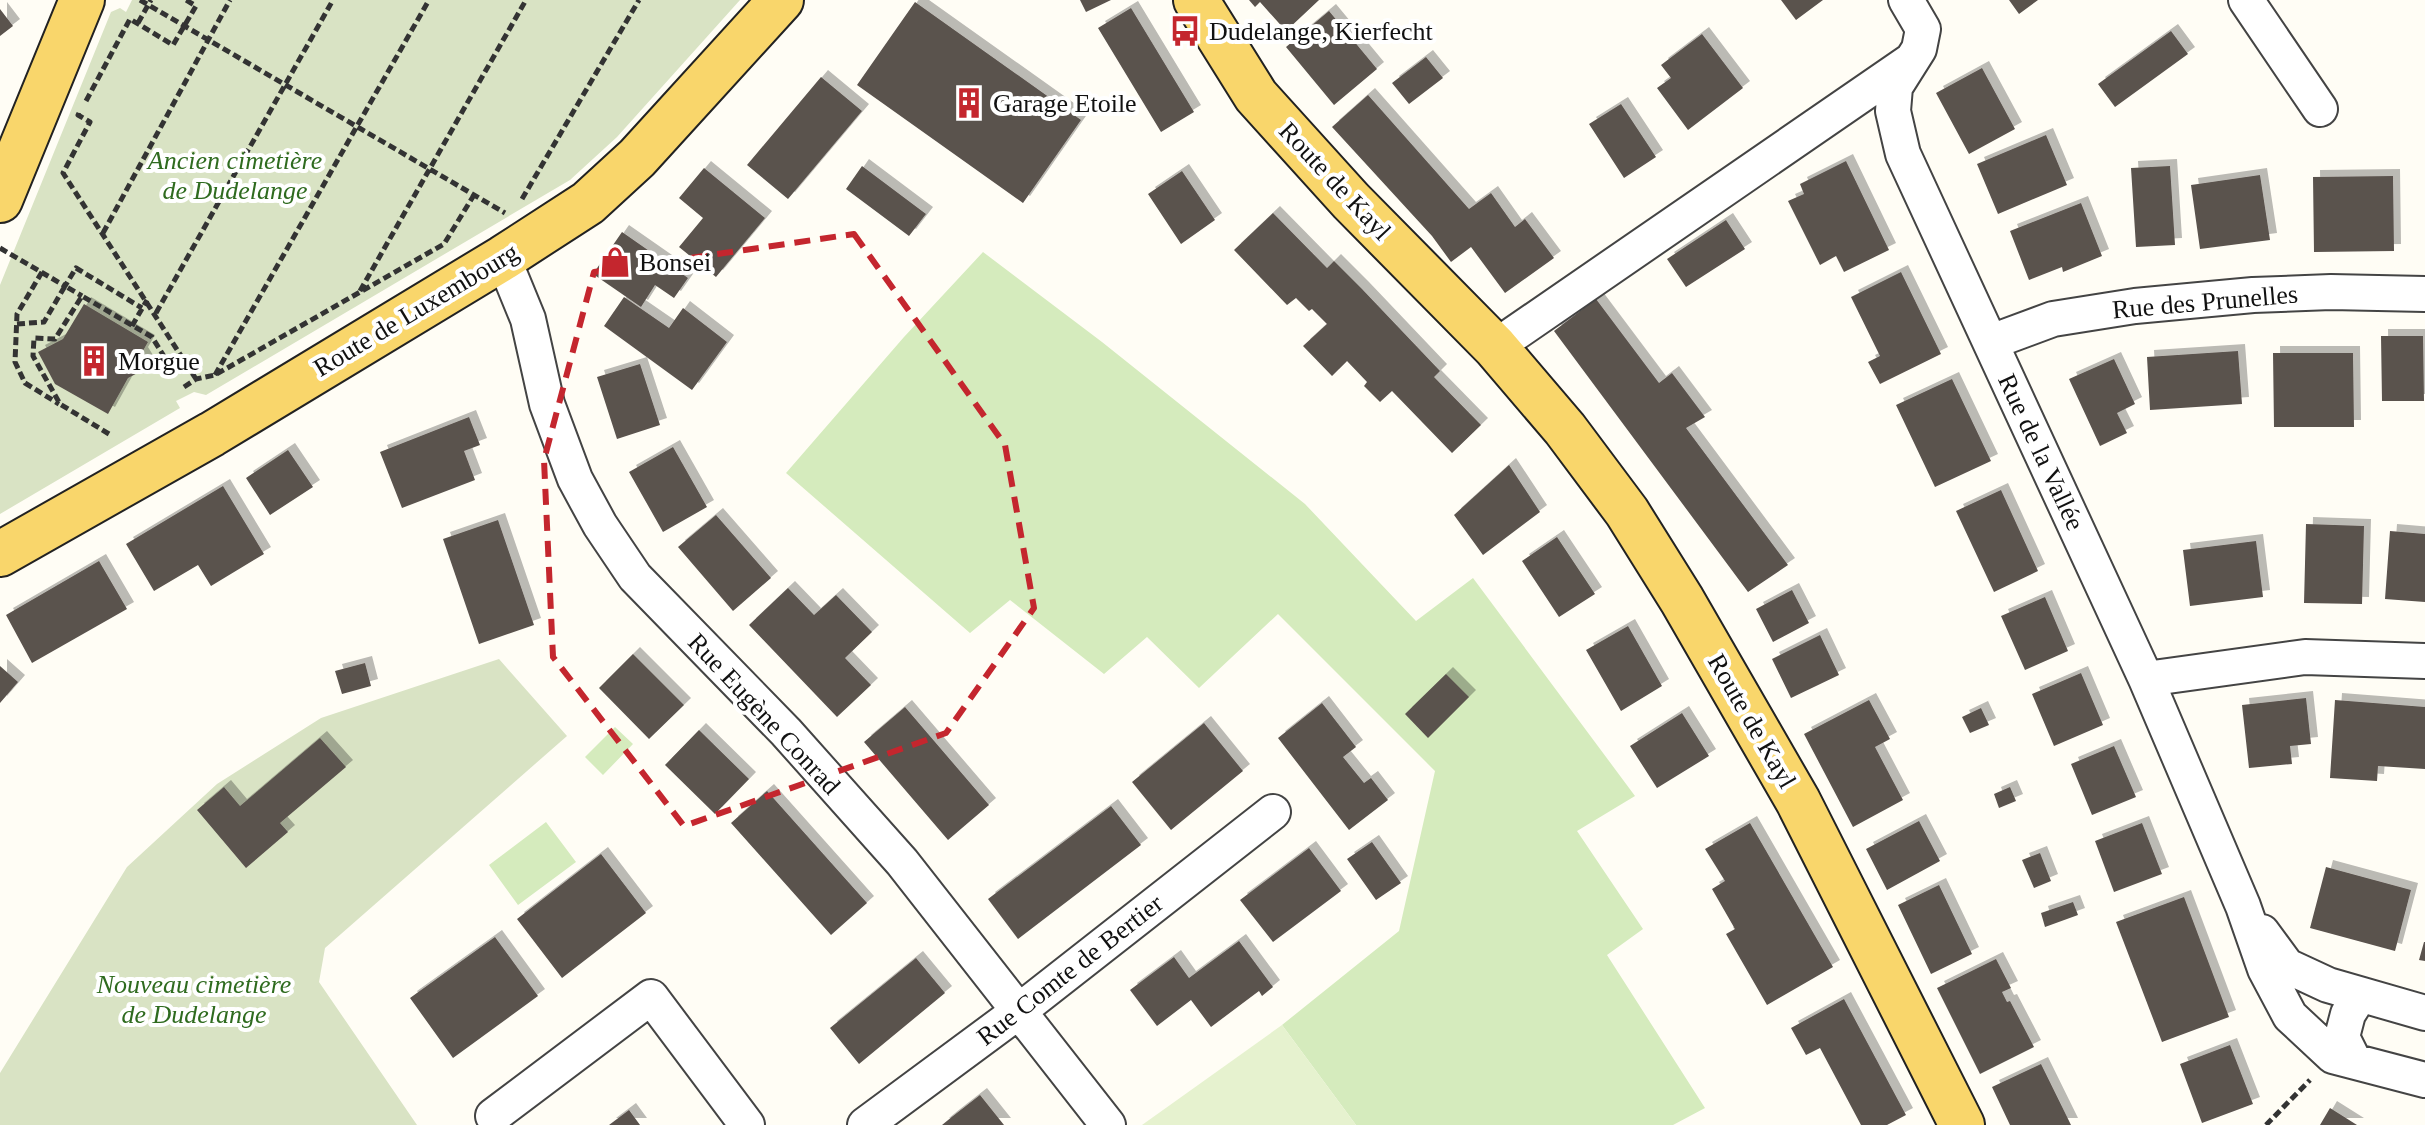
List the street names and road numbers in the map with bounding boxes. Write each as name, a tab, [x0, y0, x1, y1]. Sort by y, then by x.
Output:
street label: Route de Kayl	[1273, 116, 1397, 246]
street label: Route de Luxembourg	[308, 237, 524, 383]
street label: Rue des Prunelles	[2111, 279, 2299, 325]
street label: Rue de la Vallée	[1992, 369, 2090, 535]
street label: Rue Eugène Conrad	[682, 628, 846, 800]
street label: Route de Kayl	[1702, 649, 1802, 793]
street label: Rue Comte de Bertier	[971, 888, 1169, 1051]

